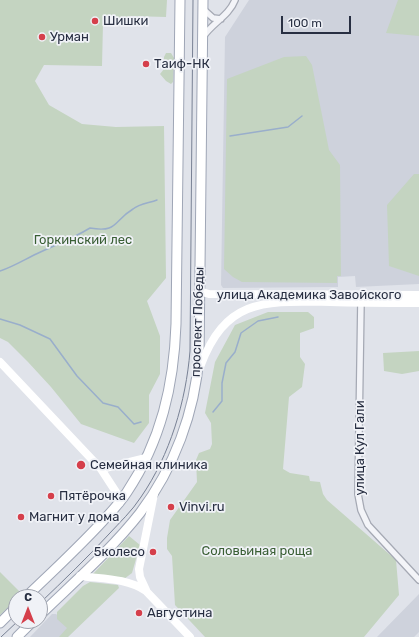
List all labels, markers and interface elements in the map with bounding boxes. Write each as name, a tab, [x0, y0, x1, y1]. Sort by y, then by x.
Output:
scale bar	[283, 8, 353, 34]
place label: Шишки	[103, 13, 148, 29]
marker: Шишки	[90, 16, 100, 26]
text: 100 m	[288, 16, 322, 30]
place label: Урман	[50, 29, 89, 45]
marker: Урман	[37, 32, 47, 42]
place label: Таиф-НК	[154, 56, 210, 72]
marker: Таиф-НК	[141, 59, 151, 69]
park label: Горкинский лес	[34, 232, 132, 248]
street label: проспект Победы	[188, 267, 208, 377]
street label: улица Академика Завойского	[217, 287, 401, 303]
street label: улица Кул Гали	[352, 400, 368, 496]
place label: Семейная клиника	[90, 457, 208, 473]
marker: Семейная клиника	[75, 459, 87, 471]
place label: Пятёрочка	[59, 488, 126, 504]
marker: Пятёрочка	[46, 491, 56, 501]
place label: Vinvi.ru	[179, 499, 225, 515]
marker: Vinvi.ru	[166, 502, 176, 512]
place label: Магнит у дома	[29, 509, 119, 525]
marker: Магнит у дома	[16, 512, 26, 522]
park label: Соловьиная роща	[201, 543, 313, 559]
place label: 5колесо	[94, 544, 145, 560]
marker: 5колесо	[148, 547, 158, 557]
north arrow	[8, 589, 48, 629]
text: С	[24, 591, 32, 604]
place label: Августина	[147, 605, 212, 621]
marker: Августина	[134, 608, 144, 618]

